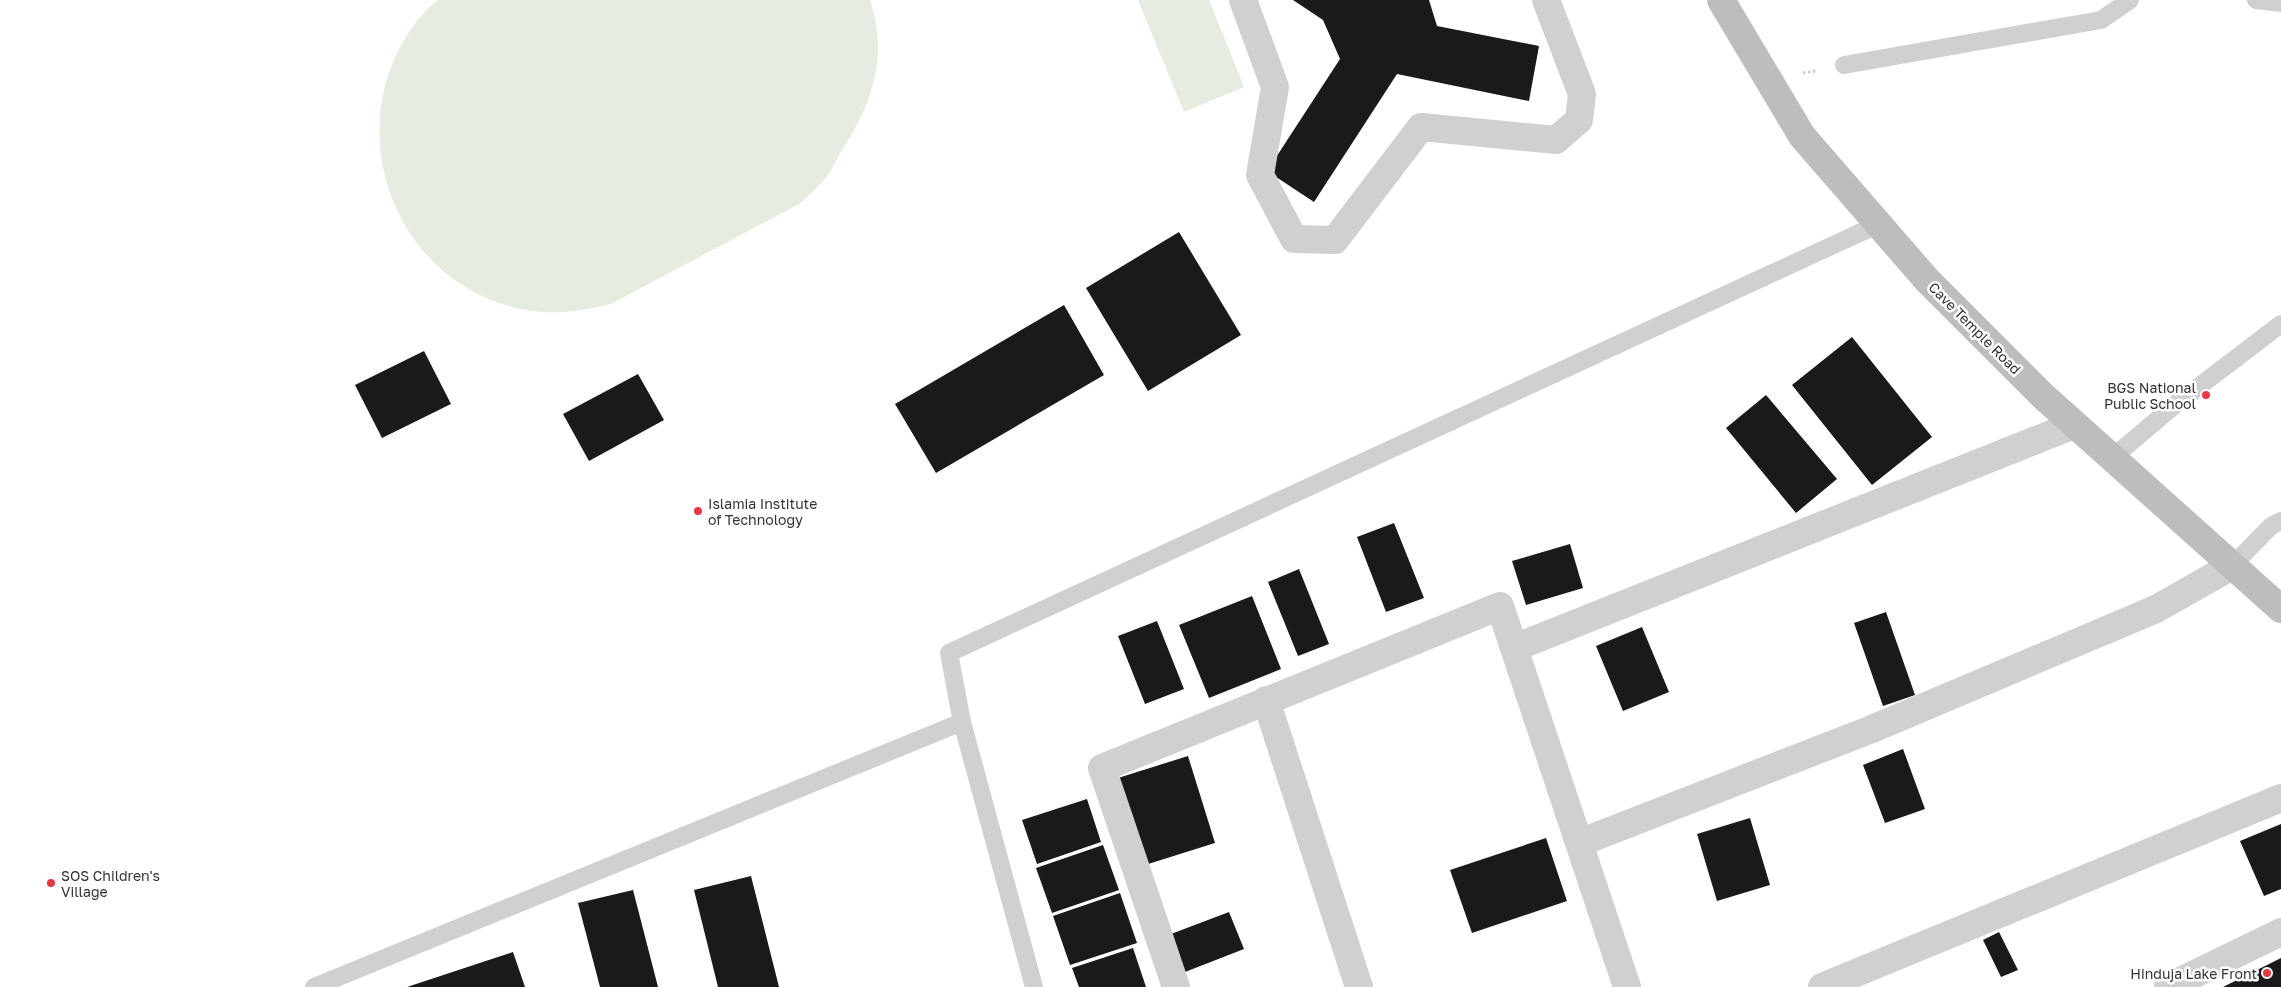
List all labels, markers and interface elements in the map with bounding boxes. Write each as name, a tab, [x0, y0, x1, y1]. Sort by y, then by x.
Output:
street label: Cave Temple Road	[1925, 278, 2025, 378]
place label: BGS National Public School	[2104, 379, 2196, 412]
marker: BGS National Public School	[2200, 389, 2212, 401]
place label: Islamia Institute of Technology	[708, 495, 817, 528]
marker: Islamia Institute of Technology	[692, 505, 704, 517]
place label: SOS Children's Village	[61, 867, 160, 900]
marker: SOS Children's Village	[45, 877, 57, 889]
place label: Hinduja Lake Front	[2130, 965, 2257, 982]
marker: Hinduja Lake Front	[2261, 967, 2273, 979]

